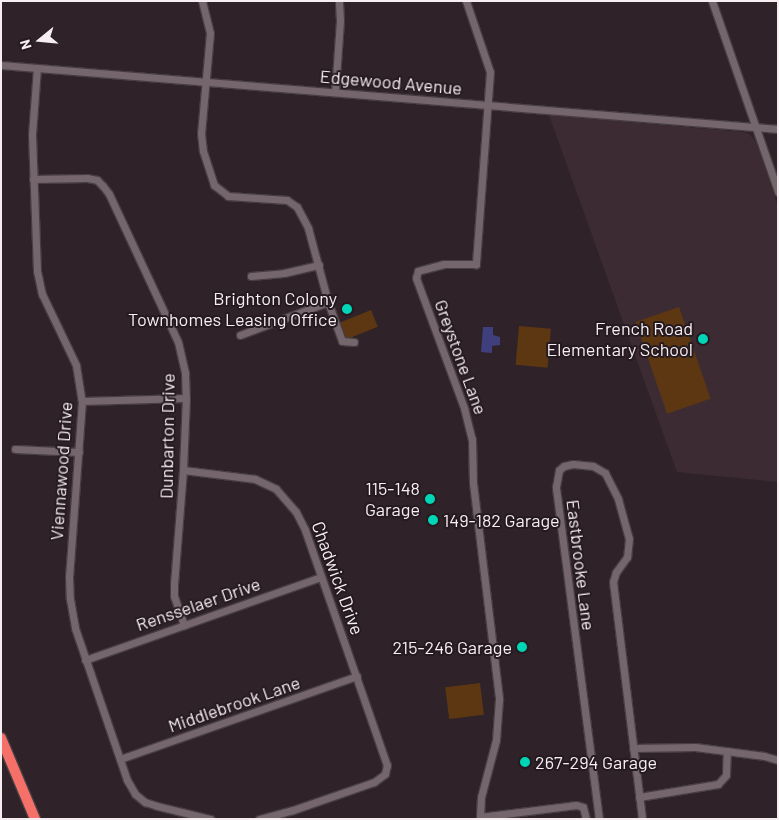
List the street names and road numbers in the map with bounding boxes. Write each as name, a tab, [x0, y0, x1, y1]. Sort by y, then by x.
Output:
street label: Edgewood Avenue	[319, 65, 463, 99]
street label: Greystone Lane	[430, 297, 492, 417]
street label: Dunbarton Drive	[155, 373, 179, 499]
street label: Viennawood Drive	[45, 401, 77, 541]
street label: Eastbrooke Lane	[562, 498, 600, 632]
street label: Chadwick Drive	[307, 518, 369, 638]
street label: Rensselaer Drive	[133, 573, 263, 635]
street label: Middlebrook Lane	[165, 671, 303, 737]

